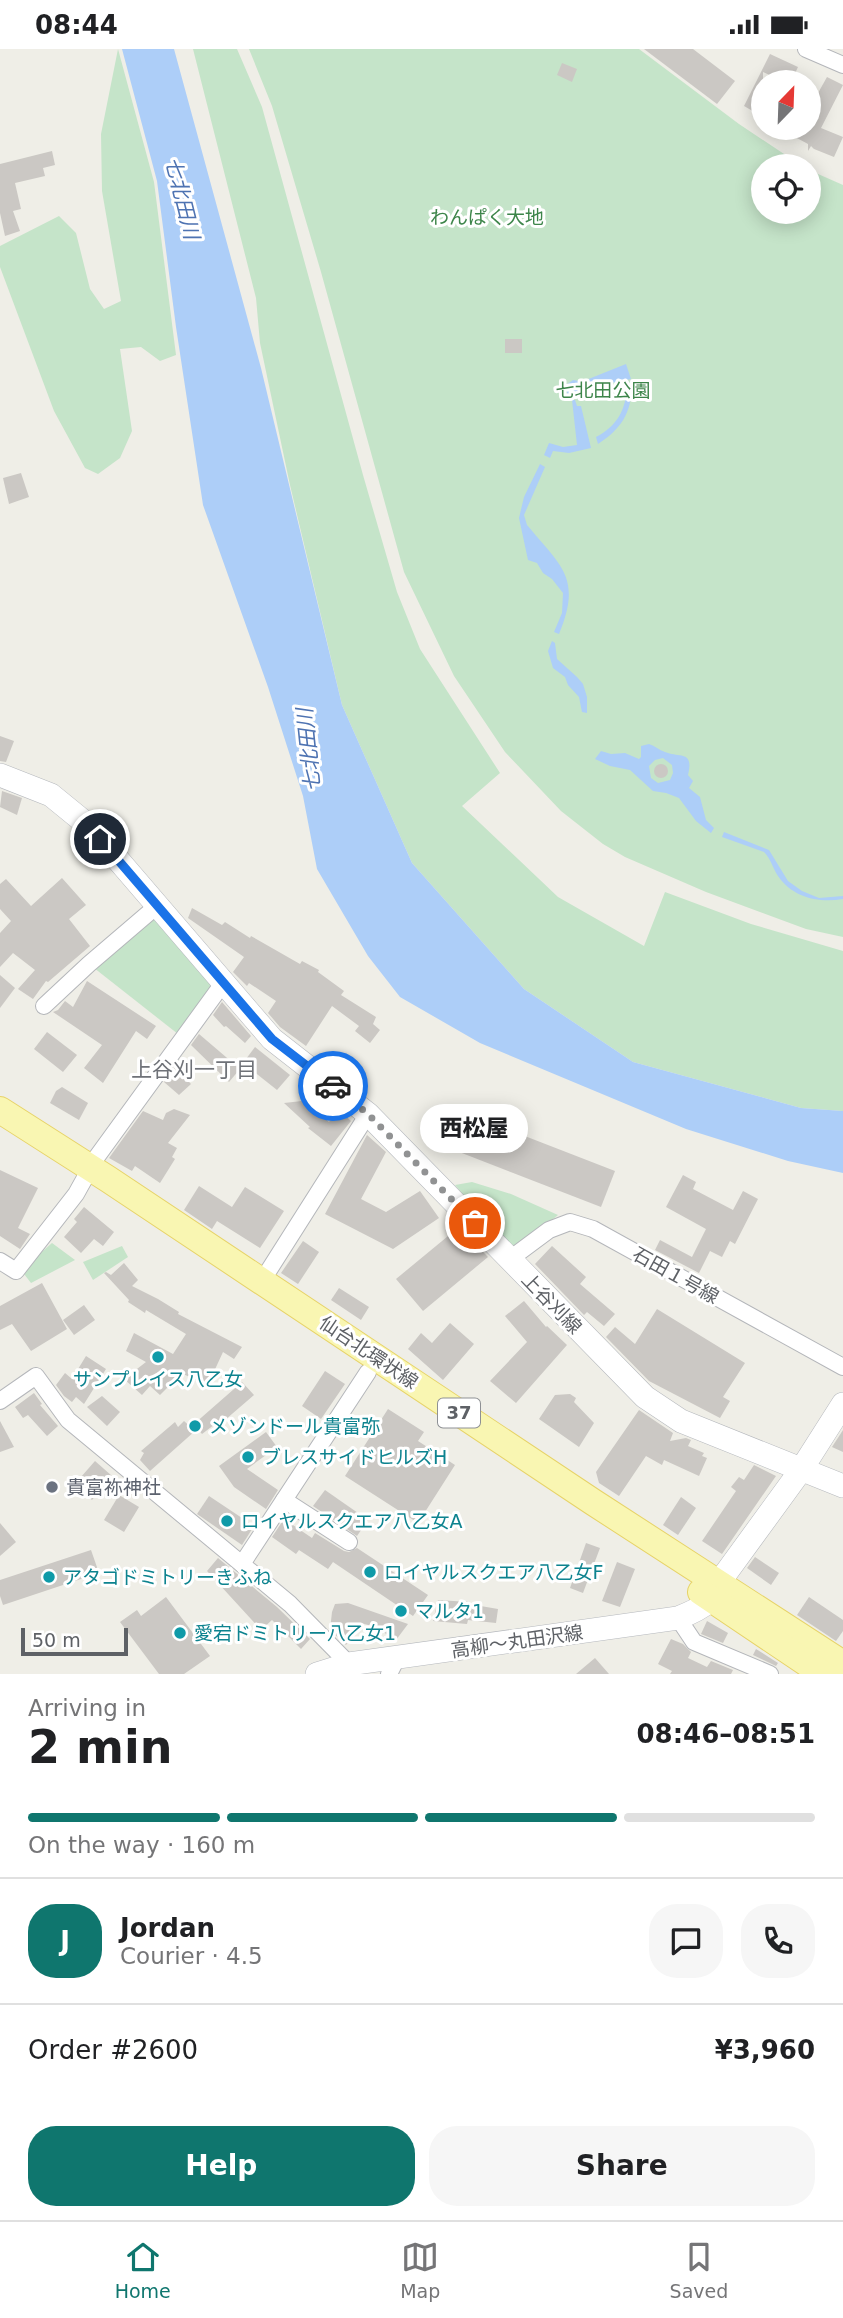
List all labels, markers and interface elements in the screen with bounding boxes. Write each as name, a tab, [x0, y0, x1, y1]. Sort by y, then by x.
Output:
text: 08:44	[35, 10, 118, 40]
north arrow	[751, 70, 821, 140]
map controls	[751, 70, 821, 224]
water label: 七北田川	[160, 154, 204, 244]
button: locate	[751, 154, 821, 224]
park label: わんぱく大地	[430, 206, 544, 228]
park label: 七北田公園	[555, 379, 651, 401]
water label: 七北田川	[292, 705, 325, 793]
pin	[70, 809, 130, 869]
icon: home	[81, 820, 119, 858]
courier	[298, 1051, 368, 1121]
district label: 上谷刈一丁目	[131, 1058, 257, 1082]
icon: car	[314, 1067, 352, 1105]
callout: 西松屋	[421, 1104, 529, 1153]
text: 西松屋	[440, 1115, 509, 1141]
pin	[445, 1193, 505, 1253]
icon: bag	[456, 1204, 494, 1242]
street label: 石田１号線	[629, 1242, 723, 1308]
street label: 上谷刈線	[518, 1268, 586, 1338]
street label: 仙台北環状線	[316, 1311, 422, 1393]
marker: サンプレイス八乙女	[150, 1349, 166, 1365]
place label: サンプレイス八乙女	[73, 1368, 243, 1390]
road number: 37	[438, 1399, 480, 1427]
place label: メゾンドール貴富弥	[209, 1415, 380, 1437]
marker: メゾンドール貴富弥	[187, 1418, 203, 1434]
place label: ブレスサイドヒルズH	[262, 1446, 447, 1468]
marker: ブレスサイドヒルズH	[240, 1449, 256, 1465]
place label: 貴富祢神社	[66, 1476, 161, 1498]
marker: 貴富祢神社	[44, 1479, 60, 1495]
place label: ロイヤルスクエア八乙女A	[241, 1510, 462, 1532]
marker: ロイヤルスクエア八乙女A	[219, 1513, 235, 1529]
place label: ロイヤルスクエア八乙女F	[384, 1561, 603, 1583]
marker: ロイヤルスクエア八乙女F	[362, 1564, 378, 1580]
place label: アタゴドミトリーきふね	[63, 1566, 272, 1588]
marker: アタゴドミトリーきふね	[41, 1569, 57, 1585]
place label: マルタ1	[415, 1600, 484, 1622]
marker: マルタ1	[393, 1603, 409, 1619]
street label: 高柳～丸田沢線	[450, 1621, 584, 1661]
place label: 愛宕ドミトリー八乙女1	[194, 1622, 396, 1644]
scale bar	[21, 1625, 128, 1657]
marker: 愛宕ドミトリー八乙女1	[172, 1625, 188, 1641]
text: 50 m	[32, 1629, 81, 1651]
text: Arriving in	[28, 1695, 146, 1721]
text: 08:46–08:51	[636, 1719, 815, 1749]
text: 2 min	[28, 1720, 172, 1774]
text: On the way · 160 m	[28, 1832, 255, 1858]
button: chat	[649, 1904, 723, 1978]
button: phone	[741, 1904, 815, 1978]
text: Jordan	[120, 1913, 215, 1943]
text: J	[60, 1926, 70, 1956]
text: Courier · 4.5	[120, 1943, 263, 1969]
text: Order #2600	[28, 2035, 198, 2065]
text: ¥3,960	[715, 2035, 815, 2065]
button: Help	[28, 2126, 415, 2206]
button: Share	[429, 2126, 815, 2206]
tab: Home	[115, 2238, 171, 2302]
tab: Map	[400, 2238, 440, 2302]
tab: Saved	[670, 2238, 728, 2302]

